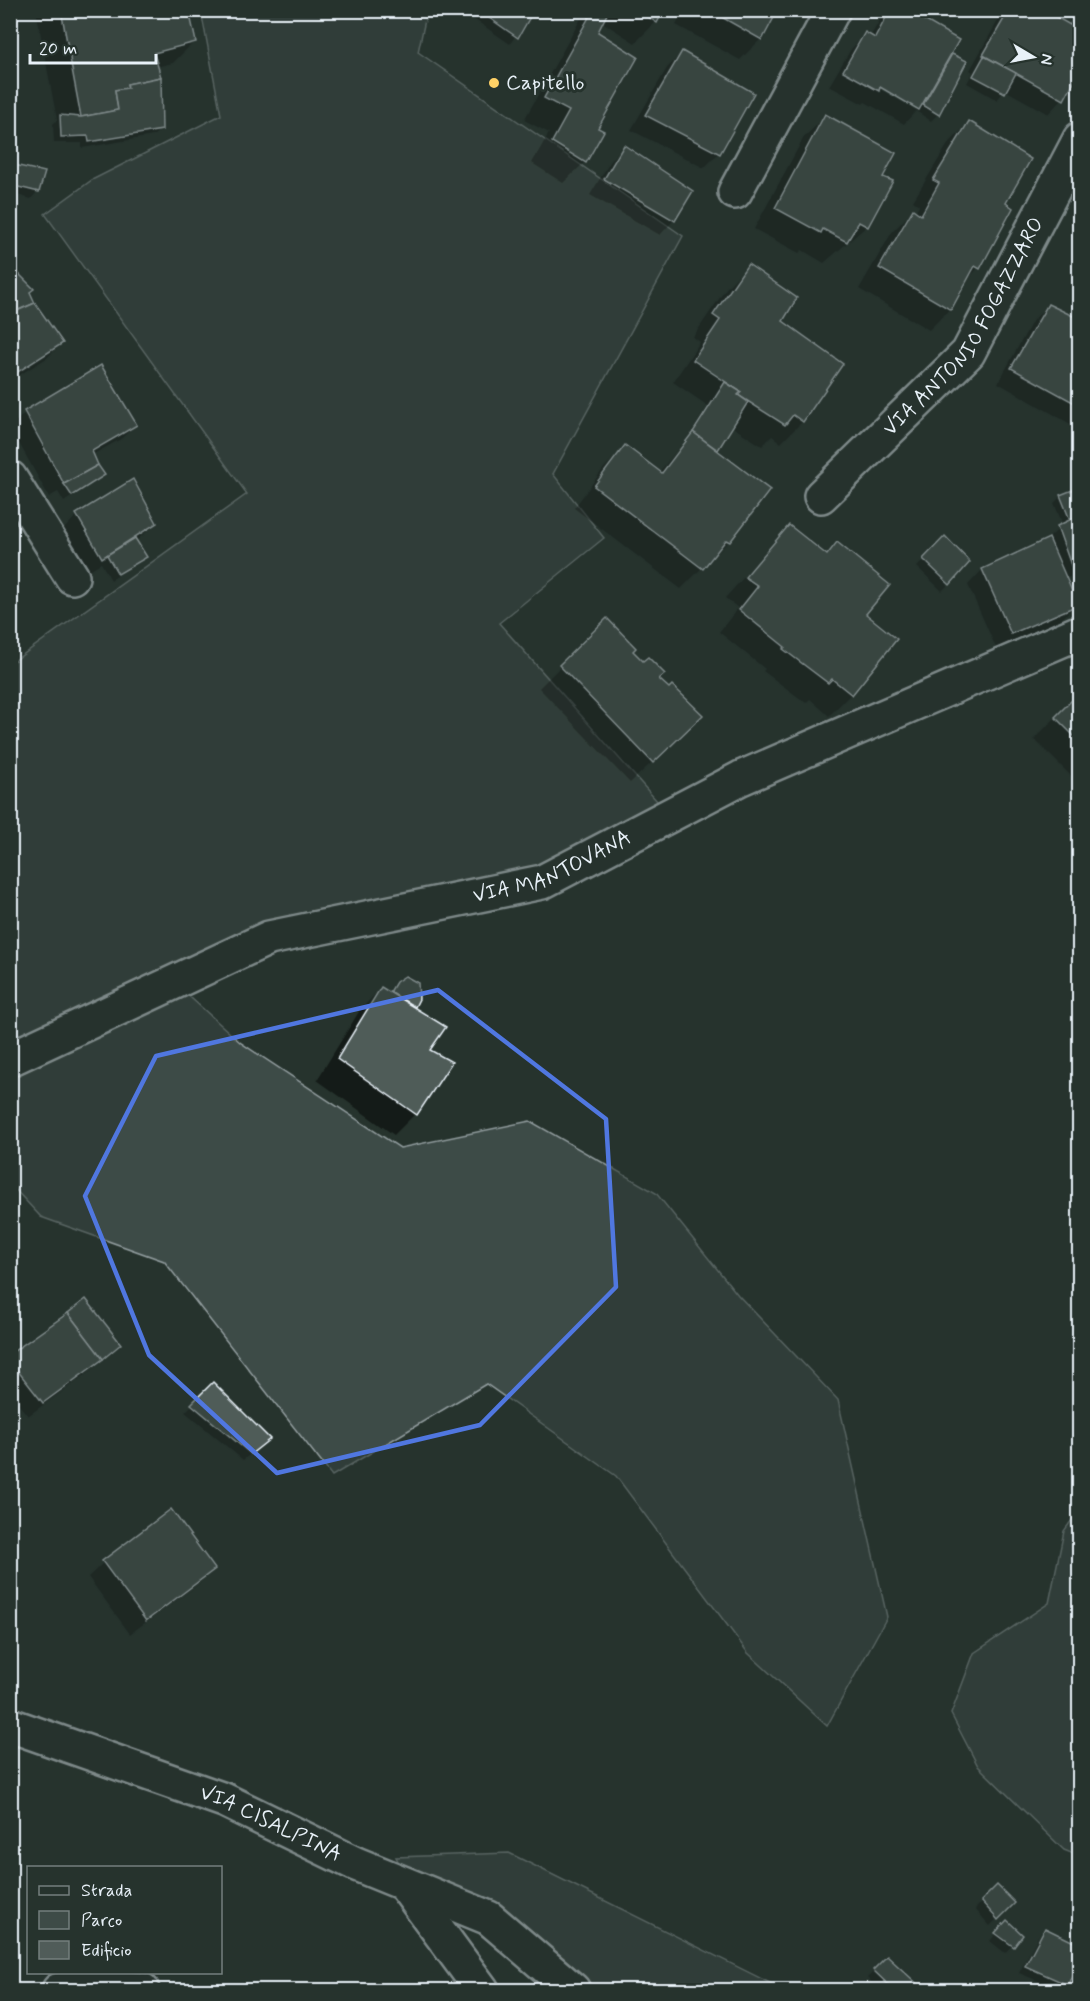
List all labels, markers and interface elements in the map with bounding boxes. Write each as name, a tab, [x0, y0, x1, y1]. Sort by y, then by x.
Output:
scale bar	[30, 27, 156, 65]
north arrow	[1003, 27, 1063, 87]
text: 20 m	[39, 37, 77, 61]
text: N	[1035, 52, 1058, 66]
place label: Capitello	[506, 69, 585, 97]
marker: Capitello	[487, 76, 501, 90]
street label: VIA ANTONIO FOGAZZARO	[877, 212, 1051, 442]
street label: VIA MANTOVANA	[470, 824, 636, 910]
street label: VIA CISALPINA	[196, 1779, 346, 1869]
legend	[27, 1866, 222, 1974]
text: Strada	[81, 1879, 132, 1903]
text: Parco	[81, 1909, 122, 1933]
text: Edificio	[81, 1939, 132, 1963]

